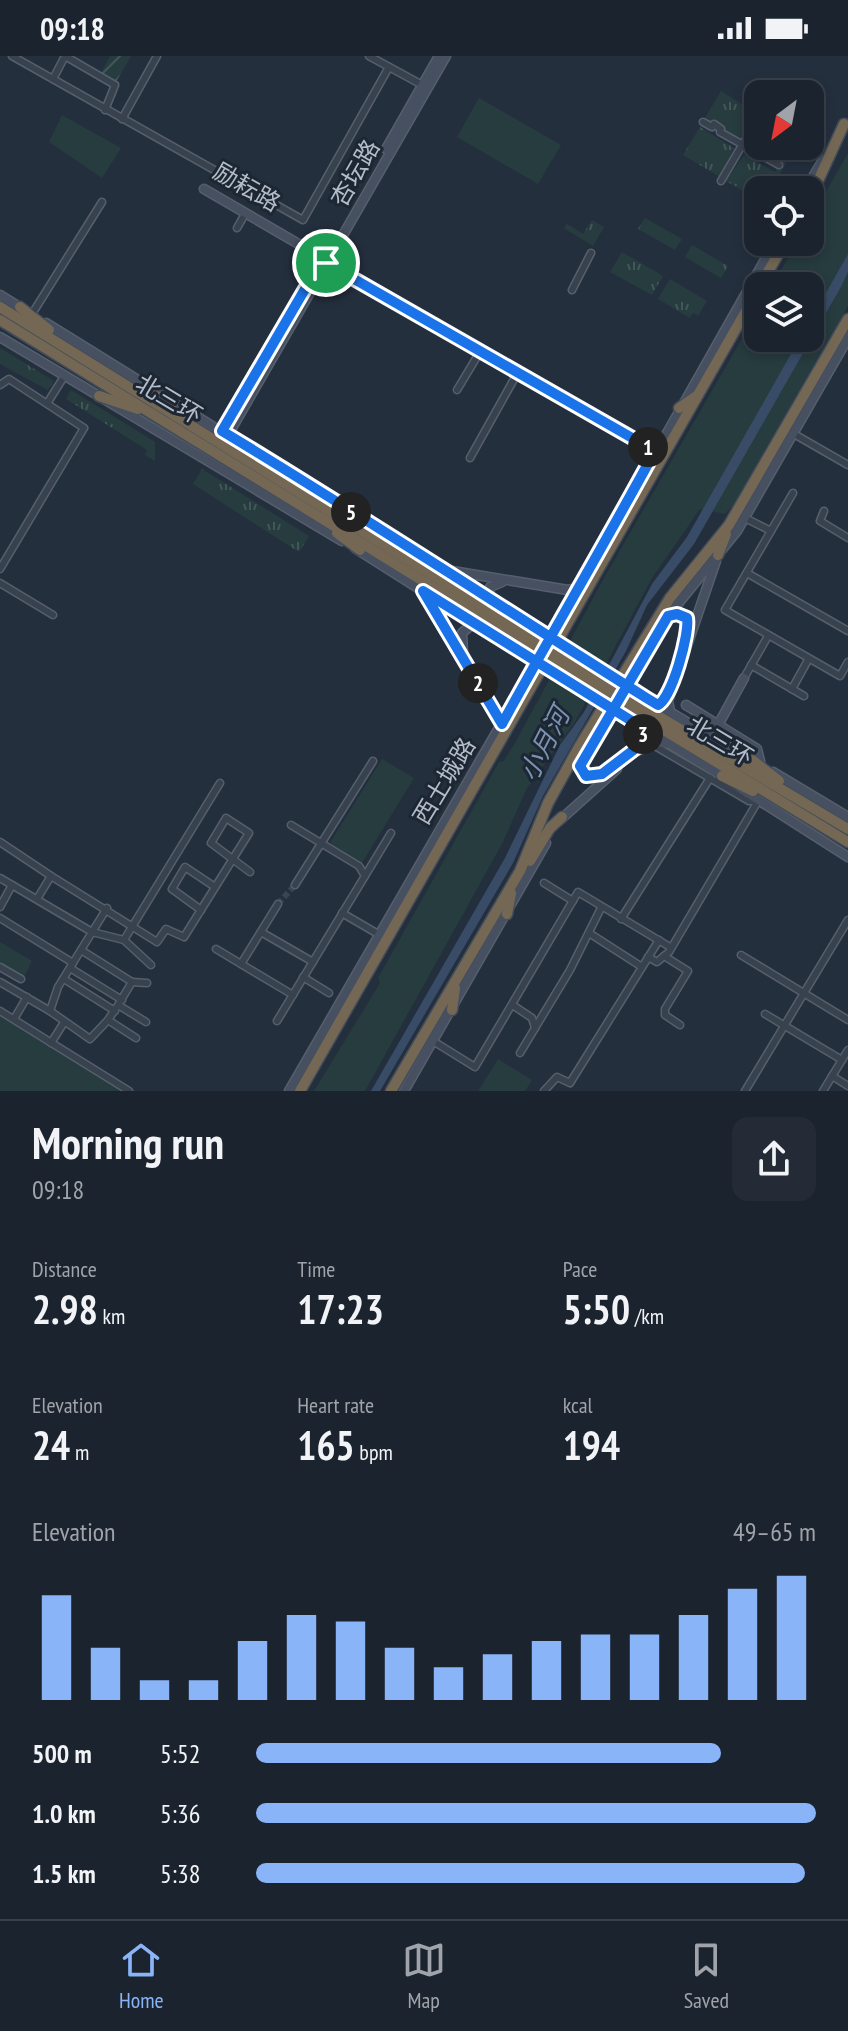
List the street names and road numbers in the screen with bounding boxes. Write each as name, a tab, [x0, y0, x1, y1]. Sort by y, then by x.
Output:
street label: 杏坛路	[324, 134, 386, 212]
street label: 励耘路	[208, 156, 286, 218]
street label: 北三环	[130, 367, 208, 431]
street label: 北三环	[681, 709, 759, 773]
street label: 西土城路	[406, 732, 482, 830]

